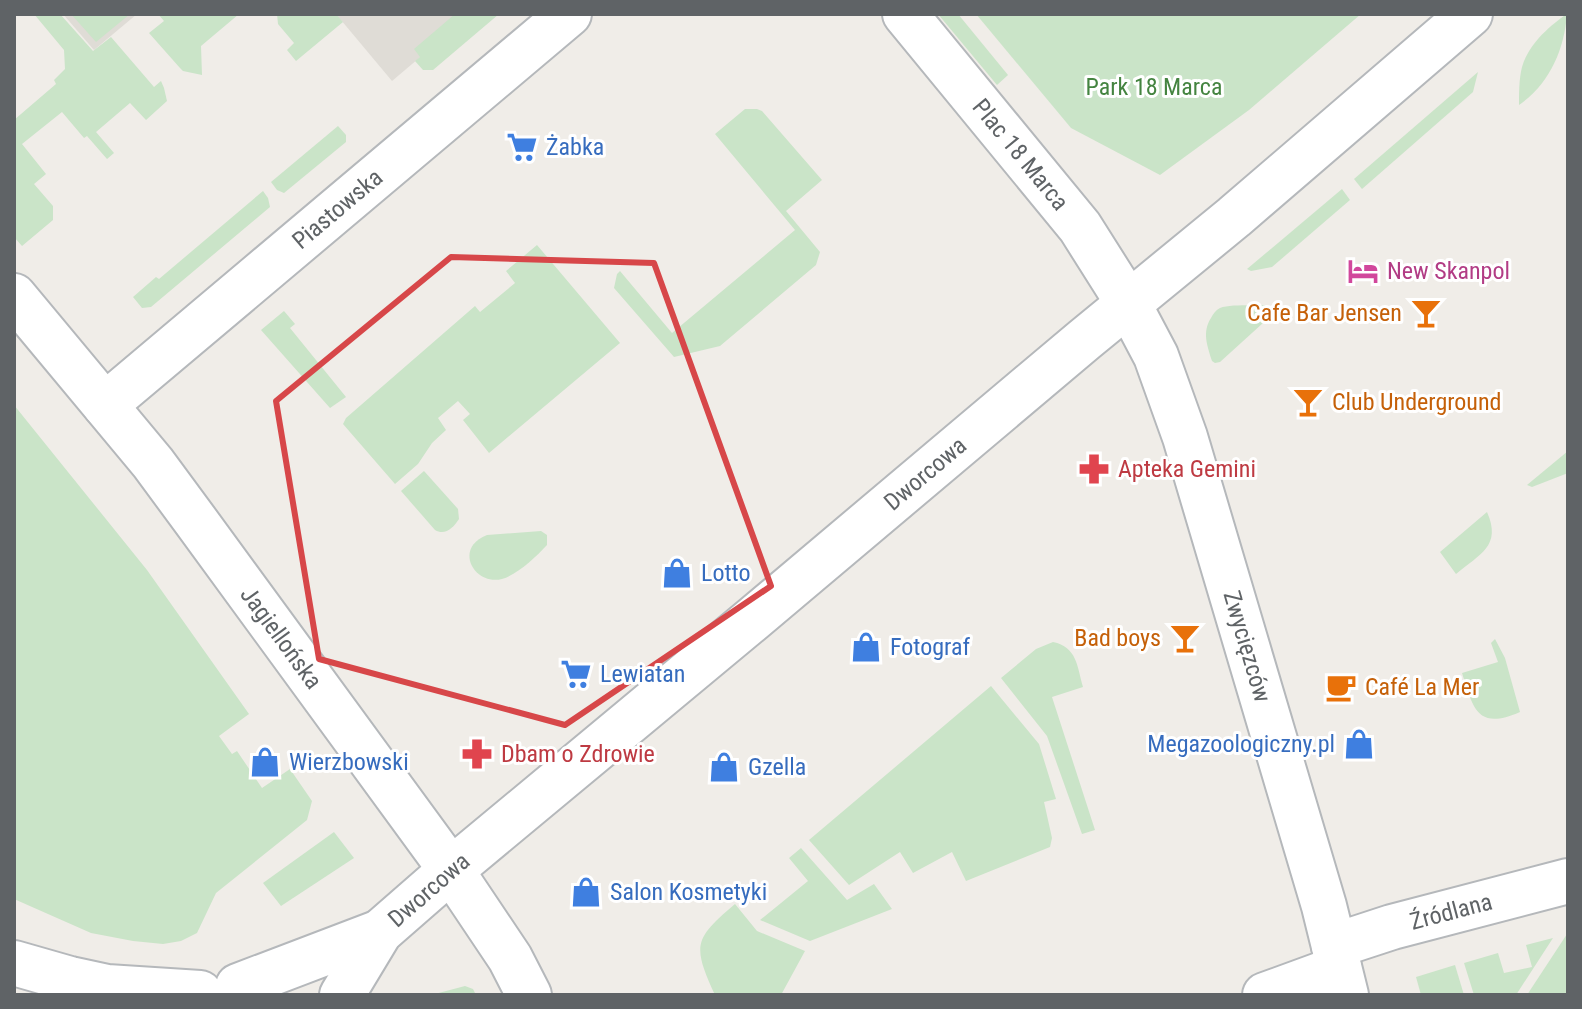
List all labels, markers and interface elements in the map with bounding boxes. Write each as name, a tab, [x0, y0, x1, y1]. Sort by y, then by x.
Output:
park label: Park 18 Marca	[1086, 73, 1222, 101]
street label: Plac 18 Marca	[967, 93, 1074, 216]
supermarket icon: Żabka	[505, 130, 539, 164]
place label: Żabka	[546, 133, 604, 161]
street label: Piastowska	[287, 163, 388, 255]
hotel icon: New Skanpol	[1346, 254, 1380, 288]
place label: New Skanpol	[1387, 257, 1510, 285]
bar icon: Cafe Bar Jensen	[1409, 296, 1443, 330]
place label: Cafe Bar Jensen	[1247, 299, 1402, 327]
bar icon: Club Underground	[1291, 385, 1325, 419]
place label: Club Underground	[1332, 388, 1502, 416]
street label: Dworcowa	[879, 431, 972, 516]
pharmacy icon: Apteka Gemini	[1077, 452, 1111, 486]
place label: Apteka Gemini	[1118, 455, 1256, 483]
shop icon: Lotto	[660, 556, 694, 590]
place label: Lotto	[701, 559, 750, 587]
street label: Jagiellońska	[235, 581, 328, 694]
street label: Zwycięzców	[1217, 588, 1277, 705]
bar icon: Bad boys	[1168, 621, 1202, 655]
place label: Bad boys	[1074, 624, 1161, 652]
shop icon: Fotograf	[849, 630, 883, 664]
place label: Fotograf	[890, 633, 970, 661]
supermarket icon: Lewiatan	[559, 657, 593, 691]
place label: Lewiatan	[600, 660, 686, 688]
cafe icon: Café La Mer	[1324, 670, 1358, 704]
place label: Café La Mer	[1365, 673, 1479, 701]
shop icon: Megazoologiczny.pl	[1342, 727, 1376, 761]
place label: Megazoologiczny.pl	[1147, 730, 1335, 758]
pharmacy icon: Dbam o Zdrowie	[460, 737, 494, 771]
place label: Dbam o Zdrowie	[501, 740, 655, 768]
shop icon: Wierzbowski	[248, 745, 282, 779]
place label: Wierzbowski	[289, 748, 409, 776]
shop icon: Gzella	[707, 750, 741, 784]
place label: Gzella	[748, 753, 806, 781]
street label: Dworcowa	[383, 847, 475, 933]
shop icon: Salon Kosmetyki	[569, 875, 603, 909]
place label: Salon Kosmetyki	[610, 878, 767, 906]
street label: Źródlana	[1407, 887, 1495, 936]

